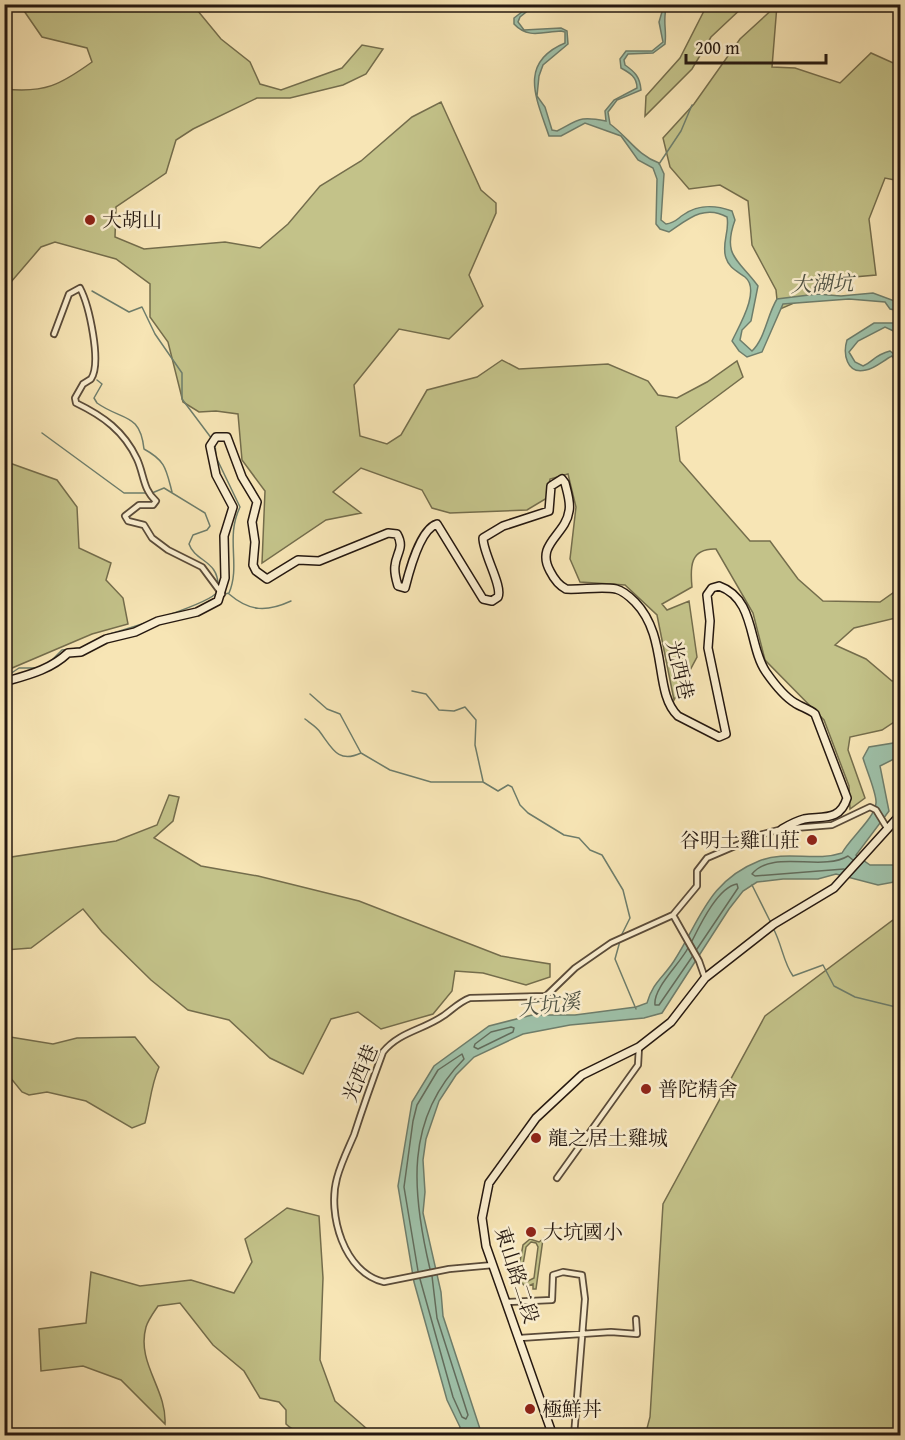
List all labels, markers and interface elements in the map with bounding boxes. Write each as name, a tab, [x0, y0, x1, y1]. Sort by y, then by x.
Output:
scale bar	[686, 27, 826, 65]
text: 200 m	[695, 34, 740, 61]
place label: 大胡山	[102, 205, 162, 234]
marker: 大胡山	[83, 213, 97, 227]
water label: 大湖坑	[790, 267, 857, 300]
street label: 光西巷	[660, 637, 701, 702]
place label: 谷明土雞山莊	[680, 825, 800, 854]
marker: 谷明土雞山莊	[805, 833, 819, 847]
water label: 大坑溪	[516, 985, 584, 1024]
street label: 光西巷	[334, 1040, 385, 1106]
place label: 普陀精舍	[658, 1074, 738, 1103]
marker: 普陀精舍	[639, 1082, 653, 1096]
place label: 龍之居土雞城	[548, 1123, 668, 1152]
marker: 龍之居土雞城	[529, 1131, 543, 1145]
place label: 大坑國小	[543, 1217, 623, 1246]
street label: 東山路二段	[488, 1223, 547, 1327]
marker: 大坑國小	[524, 1225, 538, 1239]
place label: 極鮮丼	[542, 1394, 602, 1423]
marker: 極鮮丼	[523, 1402, 537, 1416]

